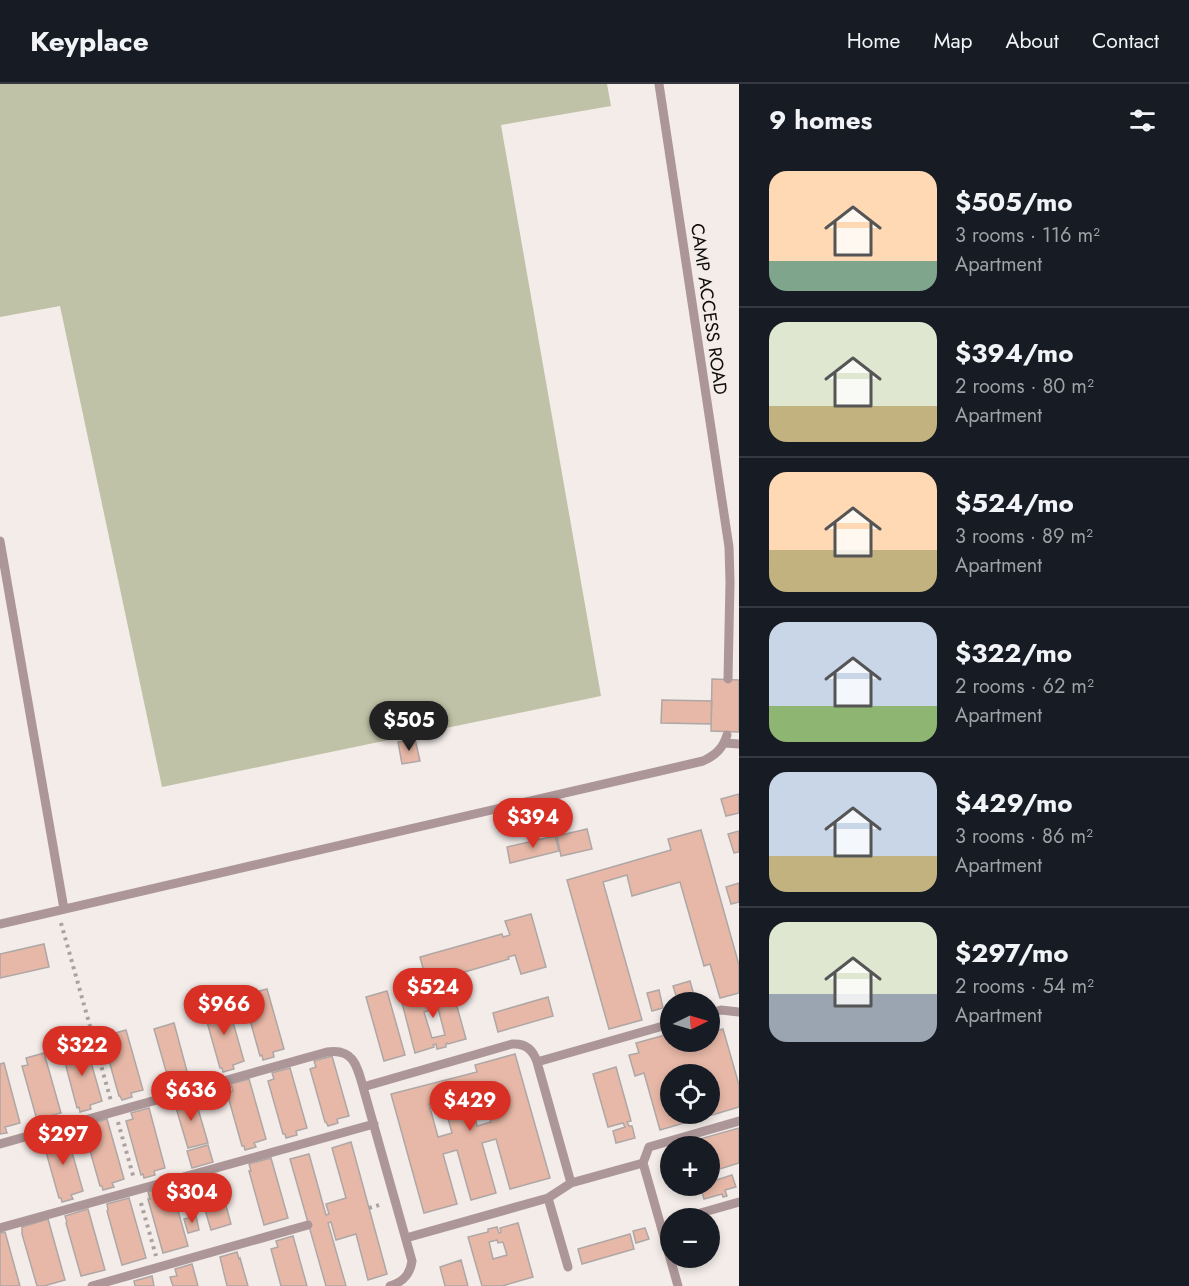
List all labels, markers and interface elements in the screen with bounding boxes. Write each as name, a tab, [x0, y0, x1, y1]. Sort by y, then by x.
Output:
text: Keyplace	[30, 21, 149, 62]
text: Home	[847, 26, 900, 56]
text: Map	[933, 26, 973, 56]
text: About	[1006, 26, 1059, 56]
text: Contact	[1092, 26, 1159, 56]
text: 9 homes	[769, 101, 872, 139]
icon: filters	[1126, 104, 1159, 137]
text: $505/mo	[955, 183, 1073, 221]
icon: home	[817, 195, 889, 267]
text: 3 rooms · 116 m²	[955, 221, 1100, 250]
street label: CAMP ACCESS ROAD	[684, 222, 734, 396]
text: Apartment	[955, 250, 1042, 279]
text: $394/mo	[955, 334, 1074, 372]
icon: home	[817, 346, 889, 418]
text: 2 rooms · 80 m²	[955, 372, 1094, 401]
text: Apartment	[955, 401, 1042, 430]
text: $524/mo	[955, 484, 1074, 522]
icon: home	[817, 496, 889, 568]
text: 3 rooms · 89 m²	[955, 522, 1093, 551]
text: Apartment	[955, 551, 1042, 580]
text: $322/mo	[955, 634, 1072, 672]
icon: home	[817, 646, 889, 718]
text: 2 rooms · 62 m²	[955, 672, 1094, 701]
pin: $505	[373, 701, 445, 752]
text: Apartment	[955, 701, 1042, 730]
text: $505	[383, 706, 435, 735]
text: $429/mo	[955, 784, 1073, 822]
icon: home	[817, 796, 889, 868]
pin: $394	[497, 798, 569, 849]
text: $394	[507, 803, 559, 832]
text: 3 rooms · 86 m²	[955, 822, 1093, 851]
text: Apartment	[955, 851, 1042, 880]
text: $297/mo	[955, 934, 1069, 972]
icon: home	[817, 946, 889, 1018]
pin: $524	[397, 968, 469, 1019]
text: 2 rooms · 54 m²	[955, 972, 1094, 1001]
text: $524	[407, 973, 459, 1002]
pin: $966	[188, 985, 260, 1036]
text: $966	[198, 990, 250, 1019]
north arrow	[660, 992, 720, 1052]
map controls	[660, 992, 720, 1268]
text: Apartment	[955, 1001, 1042, 1030]
pin: $322	[46, 1026, 118, 1077]
text: $322	[56, 1031, 108, 1060]
button: locate	[660, 1064, 720, 1124]
pin: $636	[155, 1071, 227, 1122]
text: $636	[165, 1076, 217, 1105]
pin: $429	[434, 1081, 506, 1132]
text: $429	[444, 1086, 496, 1115]
pin: $297	[27, 1115, 99, 1166]
text: $297	[38, 1120, 88, 1149]
button: +	[660, 1136, 720, 1196]
pin: $304	[156, 1173, 228, 1224]
text: $304	[166, 1178, 218, 1207]
button: −	[660, 1208, 720, 1268]

